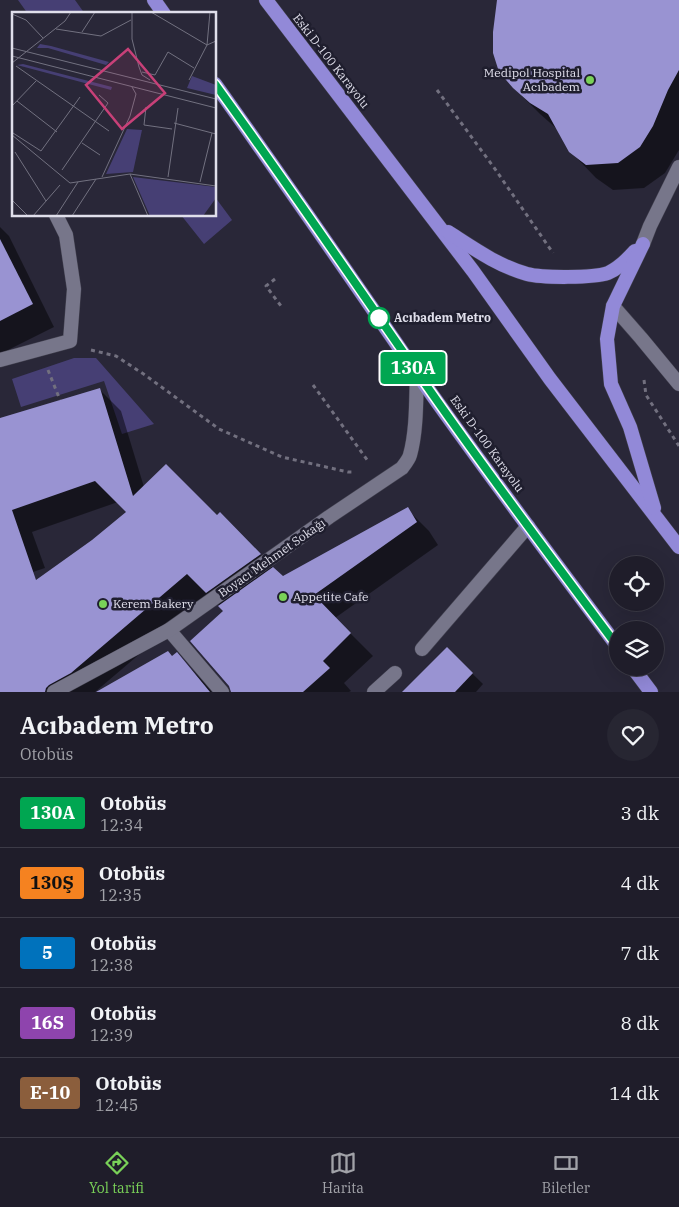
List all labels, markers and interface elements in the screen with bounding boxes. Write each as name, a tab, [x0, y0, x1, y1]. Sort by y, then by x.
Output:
street label: Eski D-100 Karayolu	[290, 11, 373, 111]
inset map	[12, 12, 216, 216]
place label: Medipol Hospital Acıbadem	[484, 65, 581, 94]
marker: Medipol Hospital Acıbadem	[584, 74, 596, 86]
marker: Acıbadem Metro	[368, 307, 390, 329]
place label: Acıbadem Metro	[394, 310, 491, 325]
line badge: 130A	[378, 352, 448, 384]
text: 130A	[391, 356, 435, 379]
street label: Eski D-100 Karayolu	[447, 393, 528, 495]
street label: Boyacı Mehmet Sokağı	[215, 515, 328, 600]
map controls	[609, 556, 664, 676]
button: locate	[609, 556, 664, 611]
place label: Appetite Cafe	[293, 589, 368, 604]
marker: Appetite Cafe	[277, 591, 289, 603]
place label: Kerem Bakery	[113, 596, 194, 611]
marker: Kerem Bakery	[97, 598, 109, 610]
button: layers	[609, 621, 664, 676]
text: Acıbadem Metro	[20, 709, 214, 741]
button: heart	[607, 709, 659, 761]
text: Otobüs	[20, 744, 73, 764]
text: Otobüs	[100, 791, 166, 815]
text: 130A	[30, 801, 75, 824]
text: 3 dk	[621, 801, 659, 825]
text: 12:34	[100, 815, 143, 835]
text: Otobüs	[99, 861, 165, 885]
text: 130Ş	[30, 871, 74, 894]
text: 4 dk	[621, 871, 659, 895]
text: 12:35	[99, 885, 142, 905]
text: Otobüs	[90, 931, 156, 955]
text: 5	[42, 941, 53, 964]
text: 7 dk	[621, 941, 659, 965]
text: 12:38	[90, 955, 133, 975]
text: Otobüs	[90, 1001, 156, 1025]
text: 16S	[31, 1011, 64, 1034]
text: 8 dk	[621, 1011, 659, 1035]
text: 12:39	[90, 1025, 133, 1045]
text: Otobüs	[95, 1071, 162, 1095]
text: E-10	[30, 1081, 70, 1104]
text: 14 dk	[609, 1081, 659, 1105]
text: 12:45	[95, 1095, 138, 1115]
tab: Yol tarifi	[89, 1149, 144, 1197]
tab: Harita	[322, 1149, 364, 1197]
tab: Biletler	[542, 1149, 590, 1197]

